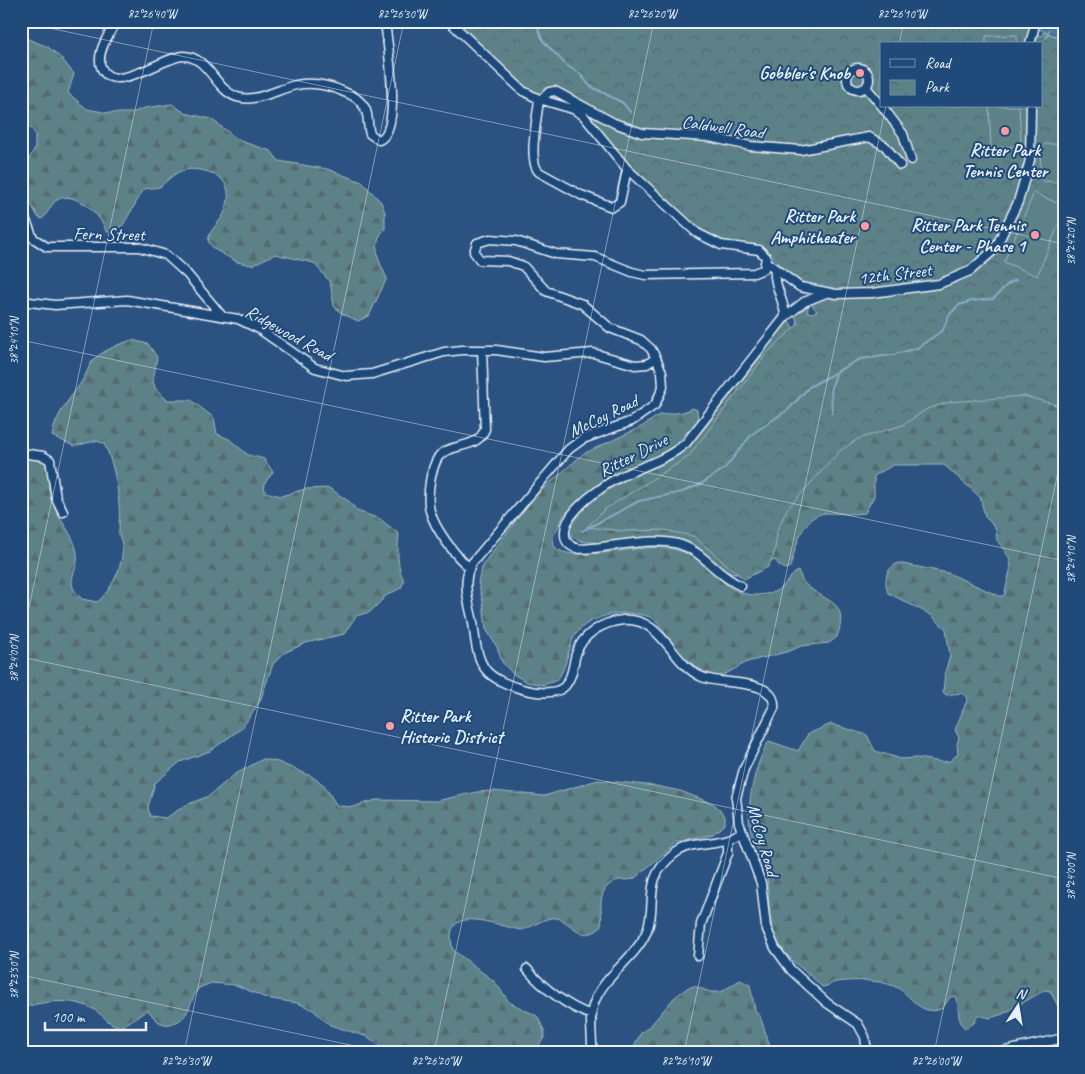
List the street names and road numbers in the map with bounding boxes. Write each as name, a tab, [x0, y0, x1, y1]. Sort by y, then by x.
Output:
street label: Caldwell Road	[680, 110, 768, 144]
street label: Fern Street	[73, 222, 147, 246]
street label: 12th Street	[857, 258, 935, 289]
street label: Ridgewood Road	[242, 300, 339, 367]
street label: McCoy Road	[565, 389, 644, 442]
street label: Ritter Drive	[595, 428, 672, 482]
street label: McCoy Road	[742, 801, 785, 882]

